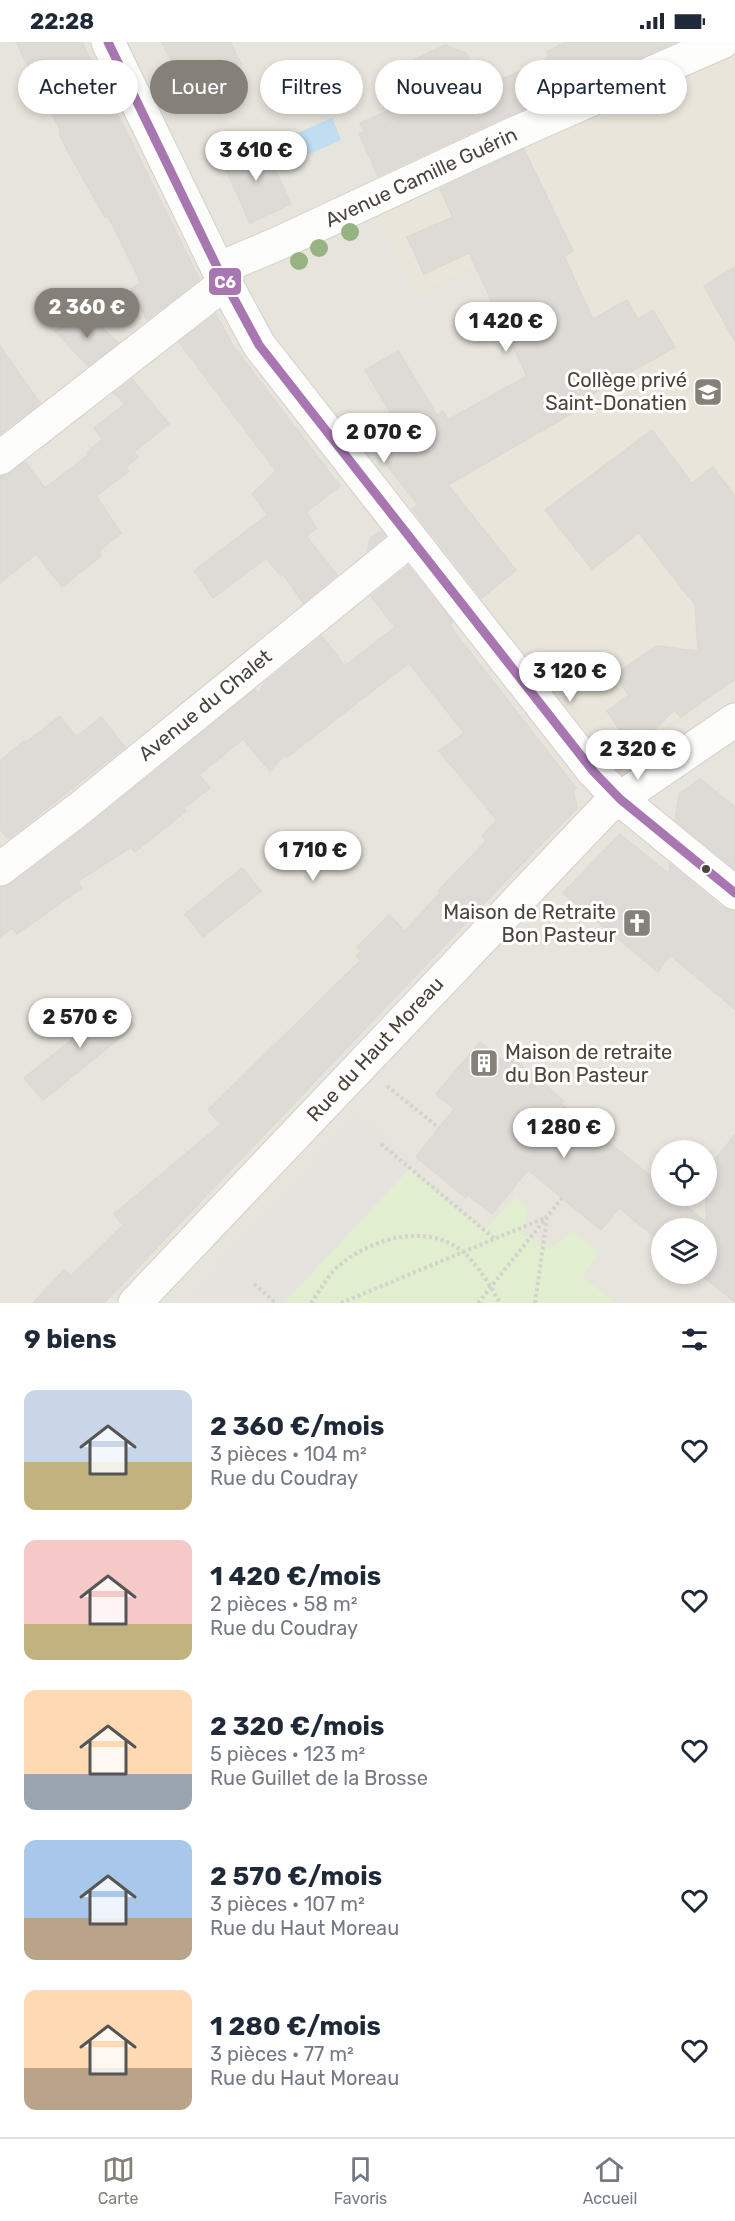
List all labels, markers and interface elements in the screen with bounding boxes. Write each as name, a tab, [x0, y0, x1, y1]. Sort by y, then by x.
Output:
text: 22:28	[30, 8, 94, 35]
chip: Acheter	[18, 60, 138, 114]
chip: Louer	[150, 60, 248, 114]
chip: Filtres	[260, 60, 363, 114]
chip: Nouveau	[375, 60, 503, 114]
chip: Appartement	[515, 60, 687, 114]
street label: Avenue Camille Guérin	[321, 122, 521, 232]
pin: 3 610 €	[201, 131, 311, 182]
text: 3 610 €	[219, 138, 293, 162]
line badge: C6	[208, 267, 242, 296]
text: C6	[214, 273, 236, 292]
pin: 2 360 €	[32, 288, 142, 339]
text: 2 360 €	[48, 295, 126, 319]
pin: 1 420 €	[451, 302, 561, 353]
text: 1 420 €	[469, 309, 543, 333]
place label: Collège privé Saint-Donatien	[545, 368, 687, 415]
school or university icon: Collège privé Saint-Donatien	[692, 376, 724, 408]
pin: 2 070 €	[329, 413, 439, 464]
text: 2 070 €	[346, 420, 422, 444]
street label: Avenue du Chalet	[134, 644, 276, 766]
pin: 3 120 €	[515, 652, 625, 703]
text: 3 120 €	[533, 659, 607, 683]
pin: 2 320 €	[583, 730, 693, 781]
text: 2 320 €	[600, 737, 677, 761]
pin: 1 710 €	[258, 831, 368, 882]
text: 1 710 €	[278, 838, 348, 862]
unlabelled marker	[700, 863, 712, 875]
place label: Maison de Retraite Bon Pasteur	[443, 900, 616, 947]
church icon: Maison de Retraite Bon Pasteur	[621, 907, 653, 939]
street label: Rue du Haut Moreau	[302, 972, 448, 1126]
pin: 2 570 €	[25, 998, 135, 1049]
text: 2 570 €	[42, 1005, 118, 1029]
place label: Maison de retraite du Bon Pasteur	[505, 1040, 672, 1087]
building icon: Maison de retraite du Bon Pasteur	[468, 1047, 500, 1079]
pin: 1 280 €	[509, 1108, 619, 1159]
text: 1 280 €	[527, 1115, 601, 1139]
map controls	[651, 1140, 717, 1284]
button: locate	[651, 1140, 717, 1206]
button: layers	[651, 1218, 717, 1284]
icon: filters	[678, 1323, 711, 1356]
text: 9 biens	[24, 1324, 117, 1355]
text: 2 360 €/mois	[210, 1411, 384, 1442]
icon: home	[72, 1414, 144, 1486]
icon: heart	[678, 1434, 711, 1467]
text: 3 pièces · 104 m²	[210, 1442, 367, 1466]
text: Rue du Coudray	[210, 1466, 358, 1490]
text: 1 420 €/mois	[210, 1561, 381, 1592]
icon: home	[72, 1564, 144, 1636]
icon: heart	[678, 1584, 711, 1617]
text: 2 pièces · 58 m²	[210, 1592, 358, 1616]
text: Rue du Coudray	[210, 1616, 358, 1640]
text: 2 320 €/mois	[210, 1711, 384, 1742]
icon: home	[72, 1714, 144, 1786]
icon: heart	[678, 1734, 711, 1767]
text: 5 pièces · 123 m²	[210, 1742, 365, 1766]
text: Rue Guillet de la Brosse	[210, 1766, 428, 1790]
text: 2 570 €/mois	[210, 1861, 382, 1892]
icon: home	[72, 1864, 144, 1936]
icon: heart	[678, 1884, 711, 1917]
text: 3 pièces · 107 m²	[210, 1892, 365, 1916]
text: Rue du Haut Moreau	[210, 1916, 399, 1940]
text: 1 280 €/mois	[210, 2011, 381, 2042]
icon: home	[72, 2014, 144, 2086]
icon: heart	[678, 2034, 711, 2067]
text: 3 pièces · 77 m²	[210, 2042, 354, 2066]
text: Rue du Haut Moreau	[210, 2066, 399, 2090]
tab: Carte	[98, 2153, 138, 2208]
tab: Favoris	[334, 2153, 387, 2208]
tab: Accueil	[583, 2153, 637, 2208]

